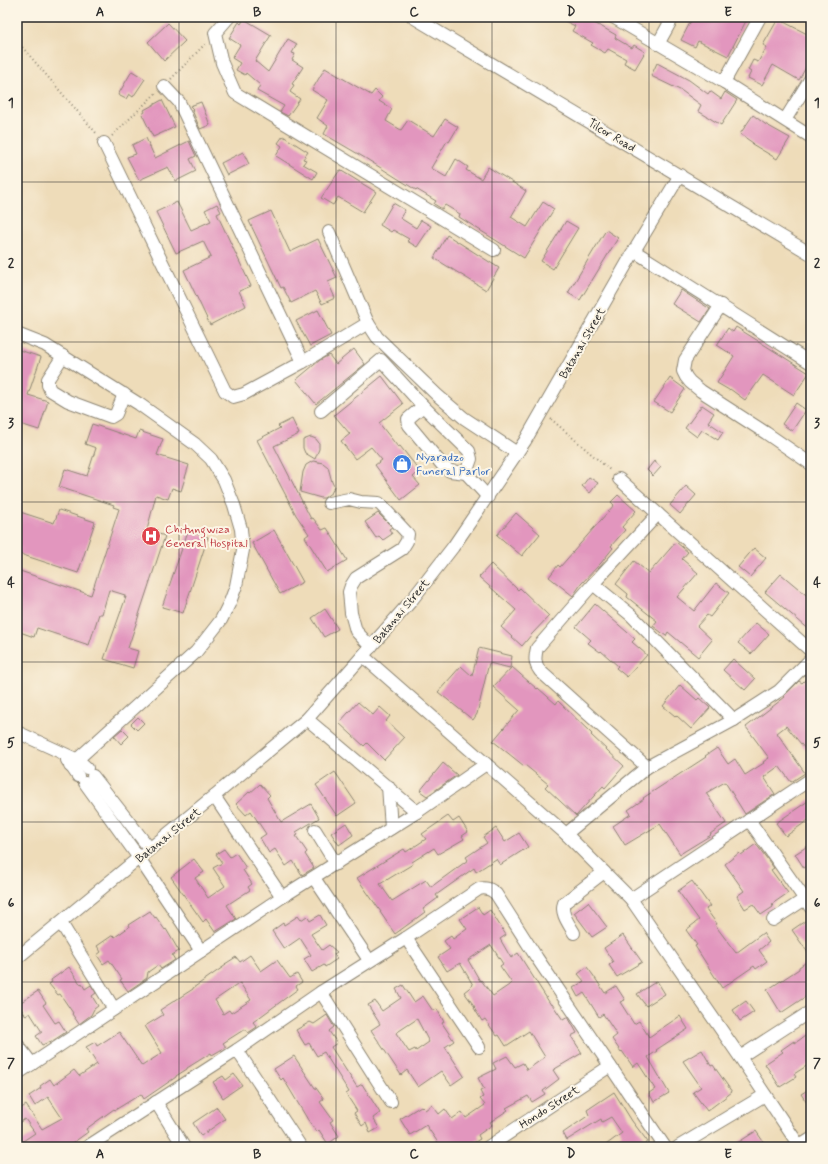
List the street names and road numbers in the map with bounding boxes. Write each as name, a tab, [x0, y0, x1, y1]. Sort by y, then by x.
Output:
street label: Tilcor Road	[585, 115, 638, 156]
street label: Batanai Street	[556, 305, 610, 382]
street label: Batanai Street	[370, 576, 434, 647]
street label: Batanai Street	[133, 804, 205, 867]
street label: Hondo Street	[516, 1082, 583, 1133]

